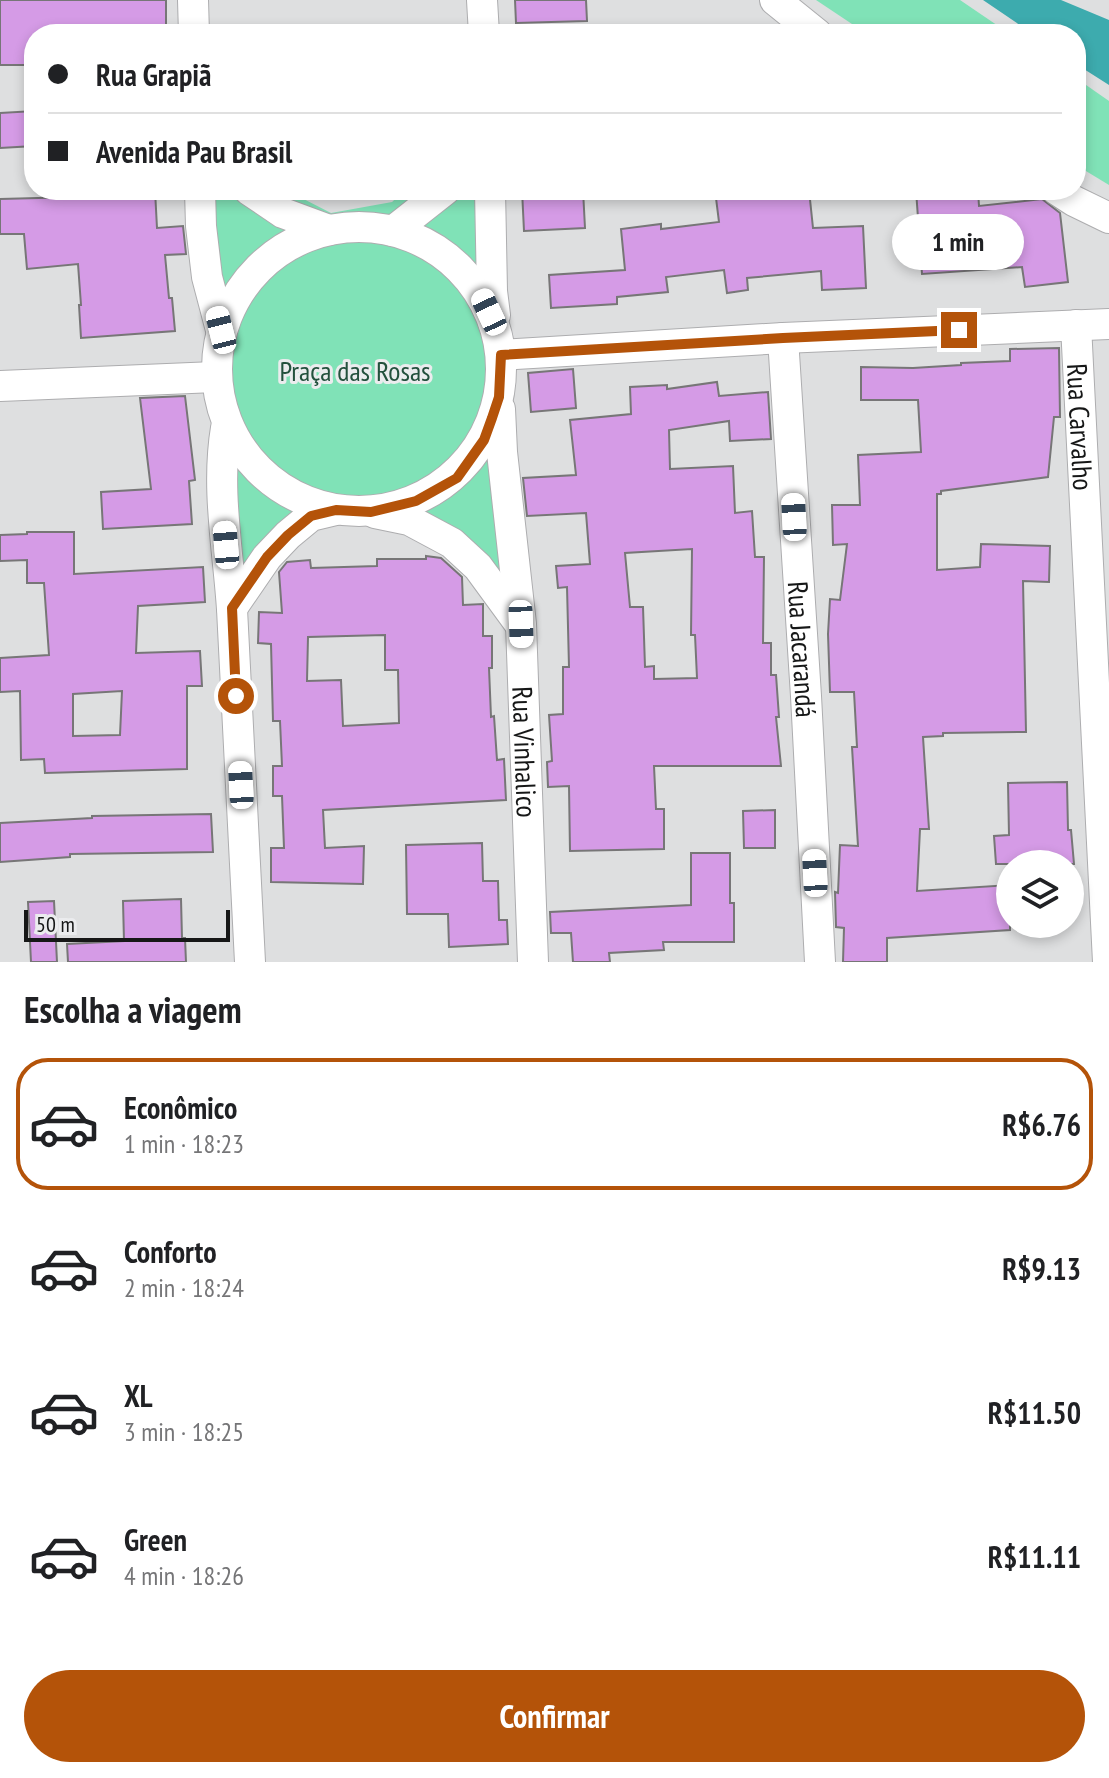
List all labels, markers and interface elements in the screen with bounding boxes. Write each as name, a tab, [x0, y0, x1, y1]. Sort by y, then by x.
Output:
text: Rua Grapiã	[96, 55, 211, 94]
text: Avenida Pau Brasil	[96, 132, 292, 171]
callout: 1 min	[893, 214, 1025, 270]
text: 1 min	[932, 225, 984, 258]
car	[468, 285, 510, 339]
car	[204, 304, 238, 356]
route end	[941, 312, 977, 348]
park label: Praça das Rosas	[279, 352, 431, 389]
street label: Rua Carvalho	[1059, 362, 1103, 491]
car	[781, 492, 807, 542]
car	[212, 520, 240, 570]
street label: Rua Jacarandá	[780, 580, 826, 718]
car	[508, 600, 534, 648]
route start	[218, 678, 254, 714]
street label: Rua Vinhalico	[505, 686, 546, 818]
car	[228, 760, 254, 810]
car	[802, 848, 828, 898]
map controls	[996, 850, 1084, 938]
button: layers	[996, 850, 1084, 938]
scale bar	[24, 906, 230, 942]
text: 50 m	[36, 910, 75, 938]
text: Escolha a viagem	[24, 986, 242, 1033]
icon: car	[28, 1088, 100, 1160]
text: Econômico	[124, 1088, 237, 1127]
text: R$6.76	[1002, 1105, 1081, 1144]
text: 1 min · 18:23	[124, 1127, 244, 1160]
icon: car	[28, 1232, 100, 1304]
text: Conforto	[124, 1232, 217, 1271]
text: R$9.13	[1002, 1249, 1081, 1288]
text: 2 min · 18:24	[124, 1271, 244, 1304]
icon: car	[28, 1376, 100, 1448]
text: XL	[124, 1376, 153, 1415]
text: R$11.50	[988, 1393, 1081, 1432]
text: 3 min · 18:25	[124, 1415, 244, 1448]
icon: car	[28, 1520, 100, 1592]
text: Green	[124, 1520, 187, 1559]
text: R$11.11	[988, 1537, 1081, 1576]
text: 4 min · 18:26	[124, 1559, 244, 1592]
button: Confirmar	[24, 1670, 1085, 1762]

